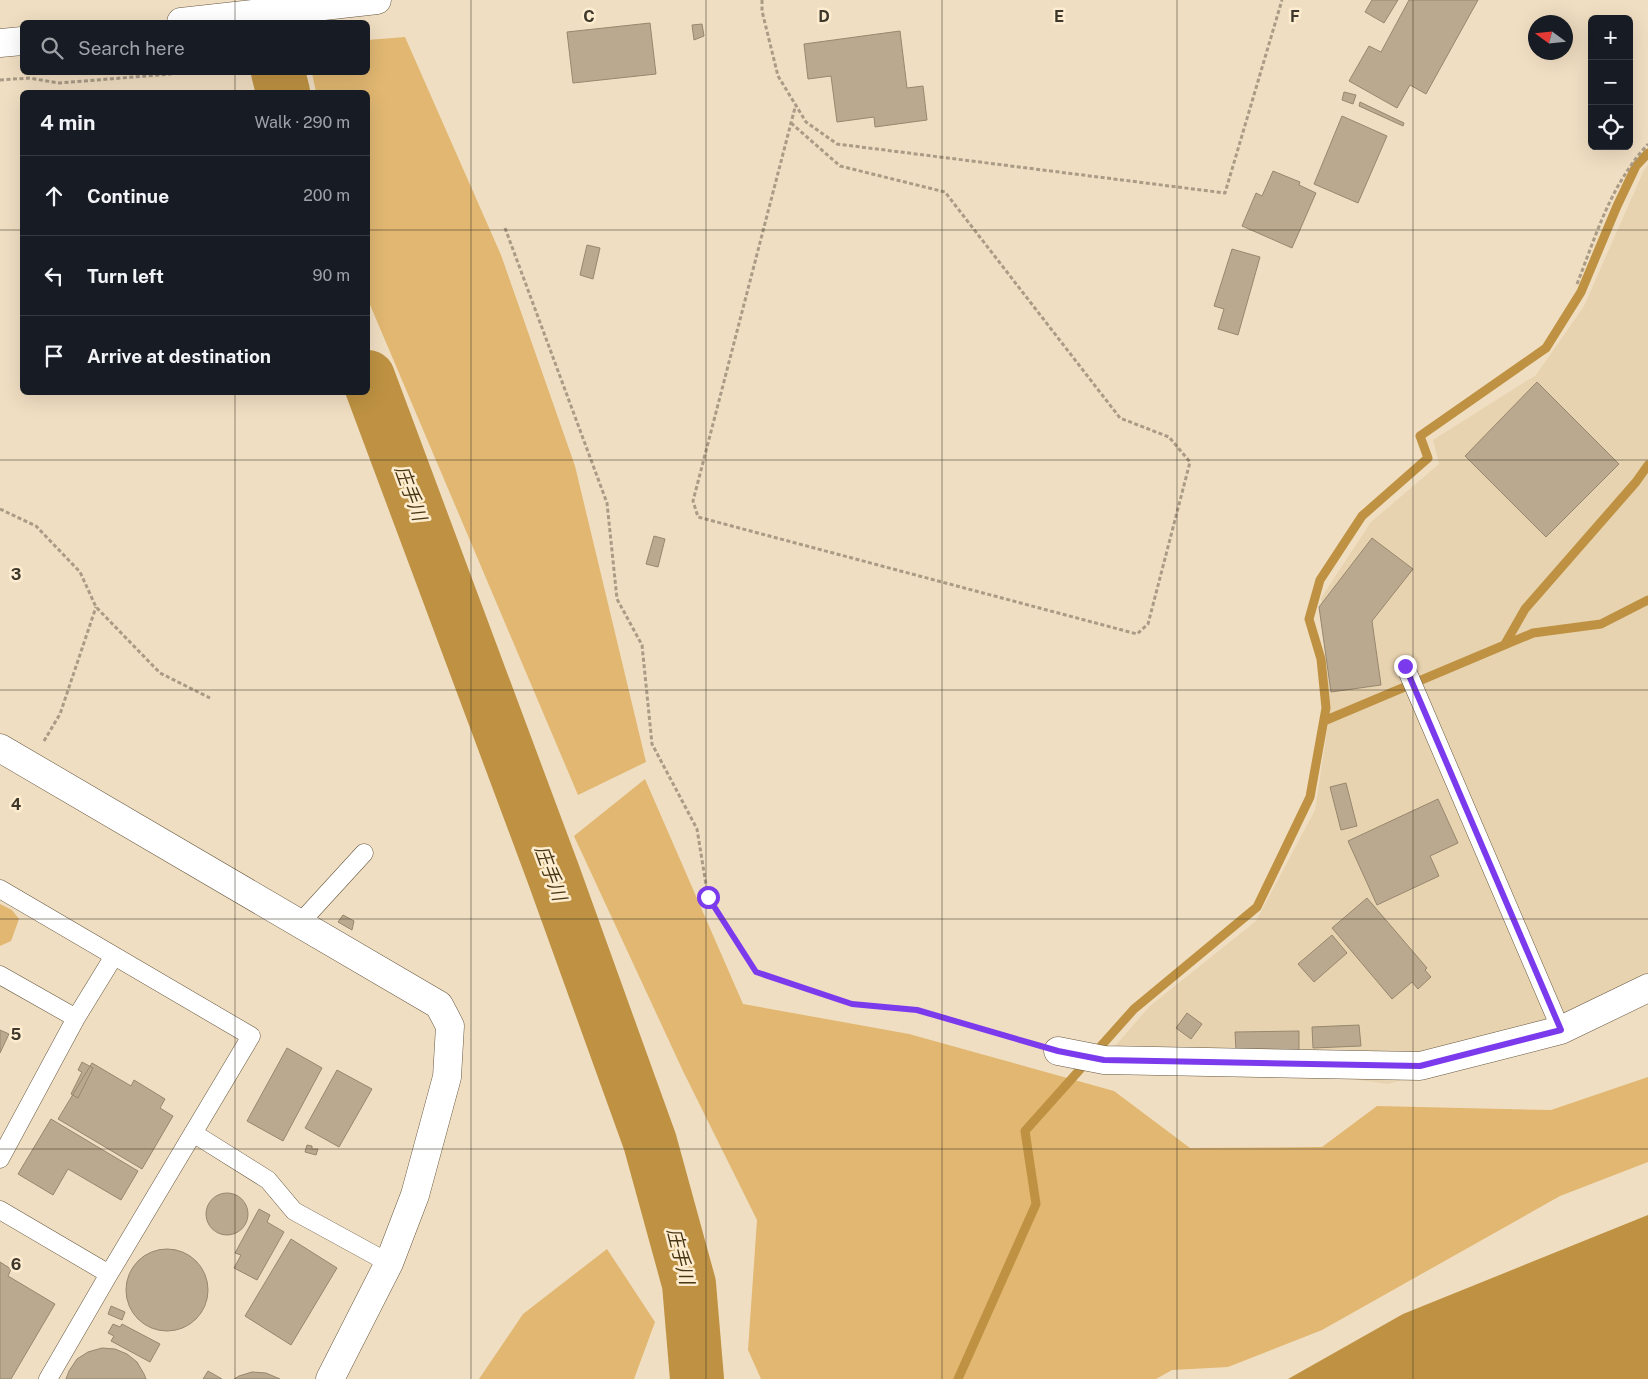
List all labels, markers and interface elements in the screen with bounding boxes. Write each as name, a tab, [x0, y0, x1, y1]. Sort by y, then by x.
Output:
text: C	[583, 7, 595, 26]
text: D	[818, 7, 830, 26]
text: E	[1054, 7, 1064, 26]
text: F	[1290, 7, 1300, 26]
north arrow	[1528, 15, 1573, 60]
map controls	[1588, 15, 1633, 150]
button: +	[1588, 15, 1633, 60]
search box	[20, 20, 370, 75]
icon: search	[38, 34, 66, 62]
text: Search here	[78, 37, 185, 59]
button: −	[1588, 60, 1633, 105]
button: locate	[1588, 105, 1633, 150]
text: 4 min	[40, 110, 95, 135]
text: Walk · 290 m	[255, 113, 350, 132]
icon: ahead	[40, 182, 68, 210]
text: Continue	[87, 185, 169, 207]
text: 200 m	[303, 186, 350, 205]
icon: left	[40, 262, 68, 290]
text: Turn left	[87, 265, 164, 287]
text: 90 m	[313, 266, 350, 285]
icon: arrive	[40, 342, 68, 370]
text: Arrive at destination	[87, 345, 271, 367]
water label: 庄手川	[391, 462, 432, 525]
text: 3	[11, 565, 21, 584]
route end	[1394, 655, 1417, 678]
text: 4	[11, 795, 22, 814]
water label: 庄手川	[531, 842, 572, 905]
route start	[697, 886, 720, 909]
text: 5	[11, 1025, 22, 1044]
water label: 庄手川	[663, 1226, 699, 1288]
text: 6	[11, 1255, 21, 1274]

